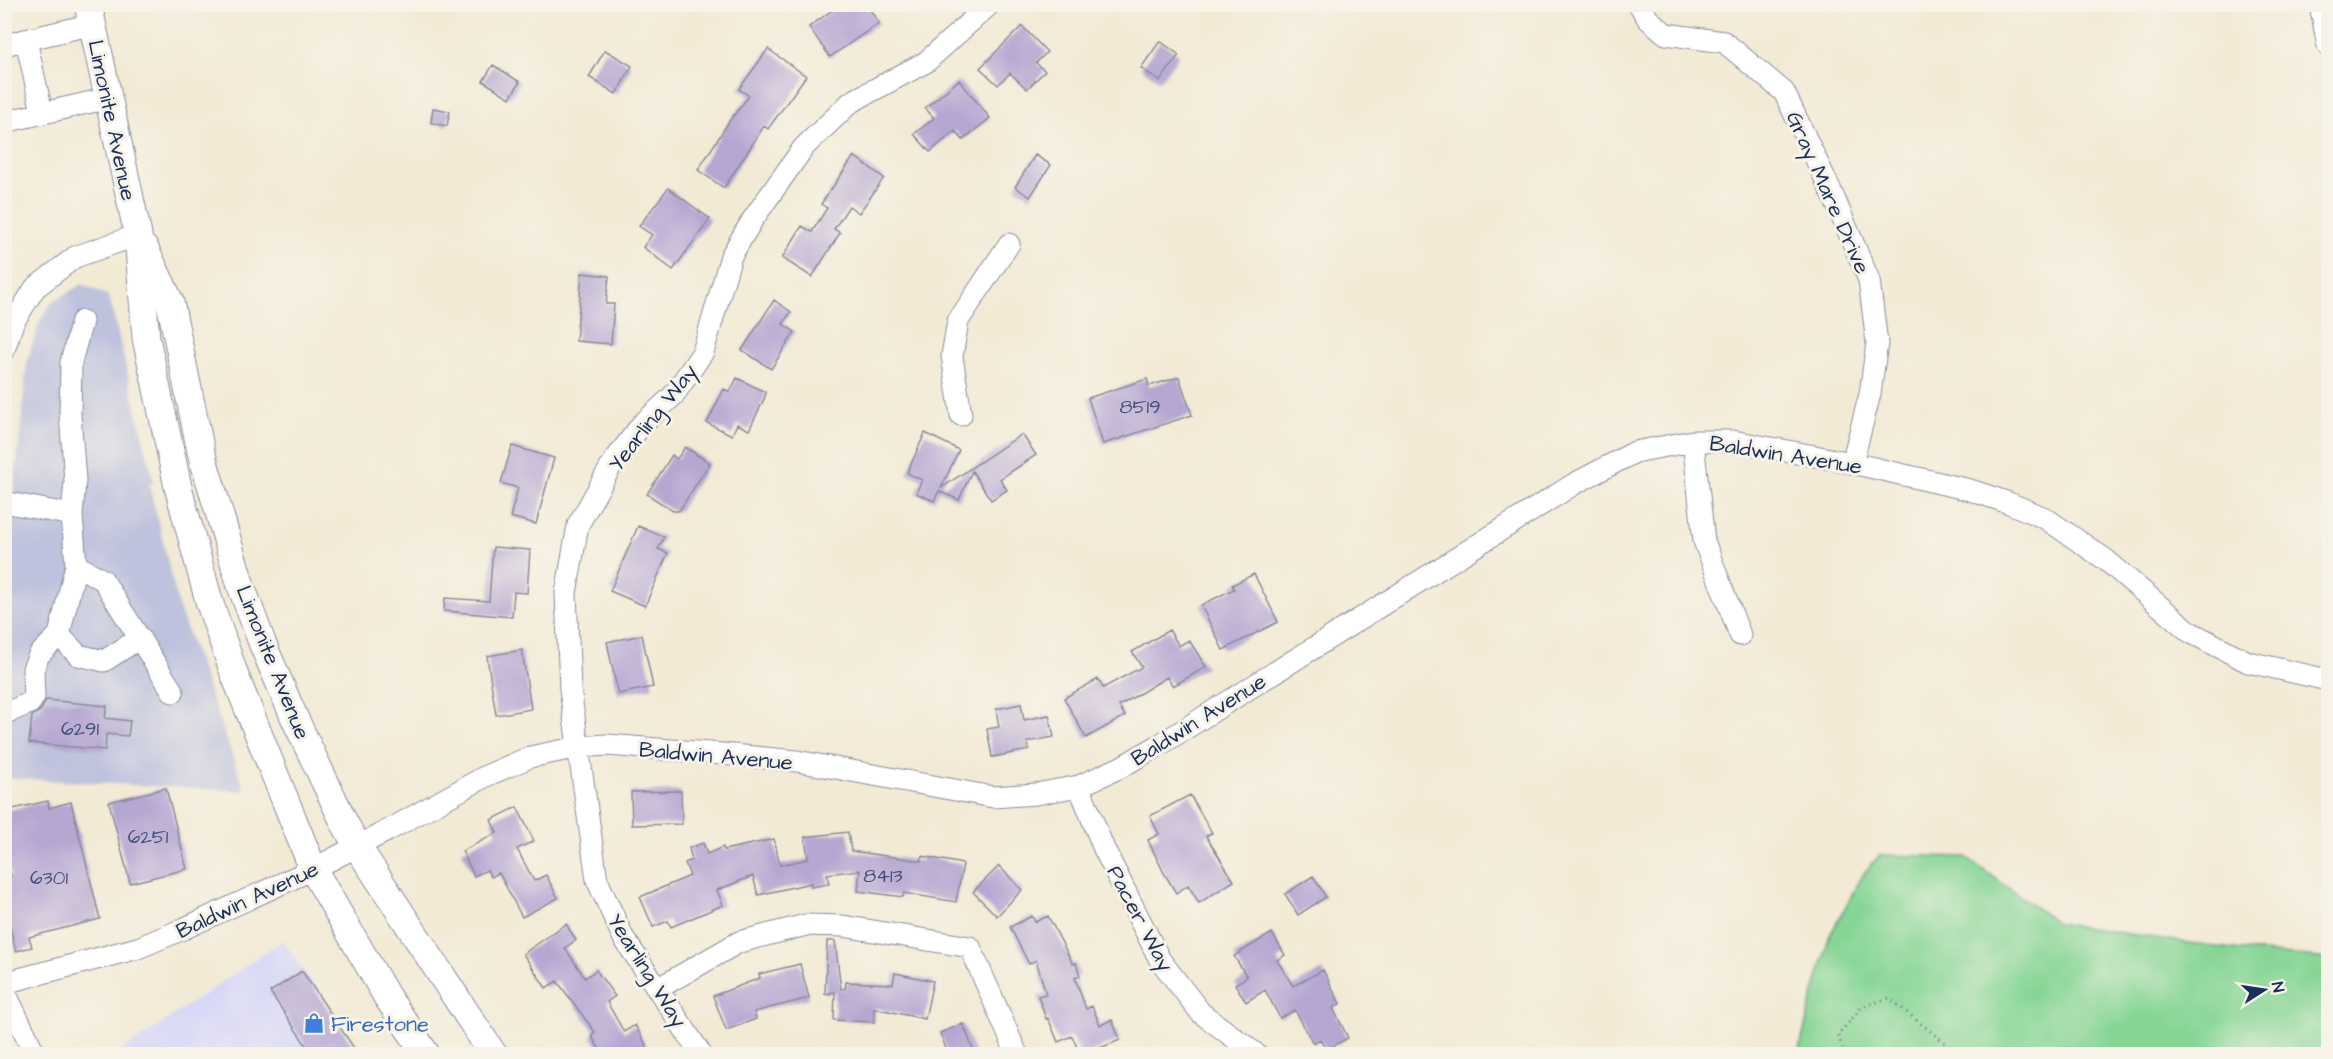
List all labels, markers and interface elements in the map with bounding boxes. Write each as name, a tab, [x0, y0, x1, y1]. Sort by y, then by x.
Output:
street label: Limonite Avenue	[79, 37, 144, 204]
street label: Gray Mare Drive	[1777, 106, 1877, 279]
street label: Yearling Way	[601, 358, 706, 479]
house number: 8519	[1119, 393, 1161, 421]
street label: Baldwin Avenue	[1707, 428, 1864, 483]
street label: Limonite Avenue	[228, 581, 318, 744]
street label: Baldwin Avenue	[1125, 666, 1272, 774]
house number: 6291	[61, 715, 99, 743]
street label: Baldwin Avenue	[638, 734, 794, 779]
house number: 6251	[128, 823, 169, 851]
street label: Baldwin Avenue	[171, 854, 324, 947]
street label: Pacer Way	[1098, 860, 1181, 978]
house number: 8413	[863, 862, 903, 890]
house number: 6301	[30, 864, 68, 892]
street label: Yearling Way	[599, 908, 694, 1034]
north arrow	[2234, 960, 2294, 1020]
text: N	[2266, 980, 2289, 994]
place label: Firestone	[331, 1009, 429, 1040]
shop icon: Firestone	[302, 1011, 326, 1035]

